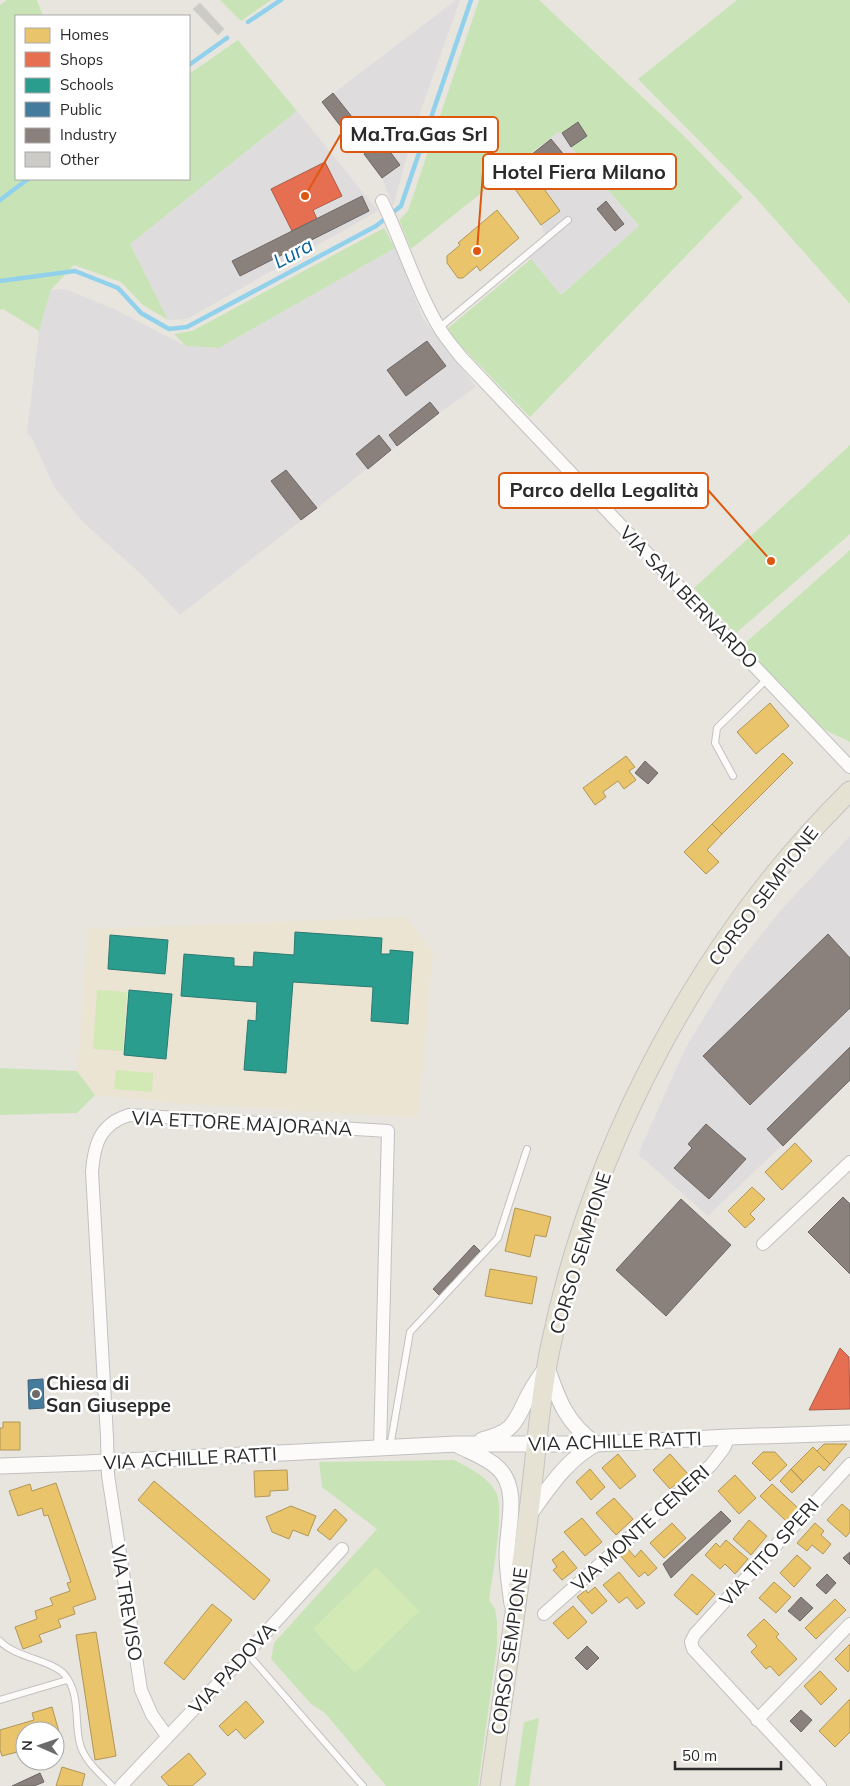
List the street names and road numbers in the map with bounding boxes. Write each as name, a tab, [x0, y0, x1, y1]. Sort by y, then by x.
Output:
street label: VIA SAN BERNARDO	[615, 521, 763, 673]
street label: CORSO SEMPIONE	[703, 821, 823, 971]
street label: VIA ETTORE MAJORANA	[131, 1105, 353, 1141]
street label: CORSO SEMPIONE	[544, 1169, 616, 1337]
street label: VIA ACHILLE RATTI	[528, 1426, 702, 1456]
street label: VIA ACHILLE RATTI	[103, 1441, 277, 1475]
street label: VIA MONTE CENERI	[566, 1460, 714, 1596]
street label: VIA TITO SPERI	[714, 1493, 824, 1611]
street label: VIA TREVISO	[106, 1543, 148, 1663]
street label: CORSO SEMPIONE	[485, 1566, 533, 1736]
street label: VIA PADOVA	[183, 1617, 281, 1719]

